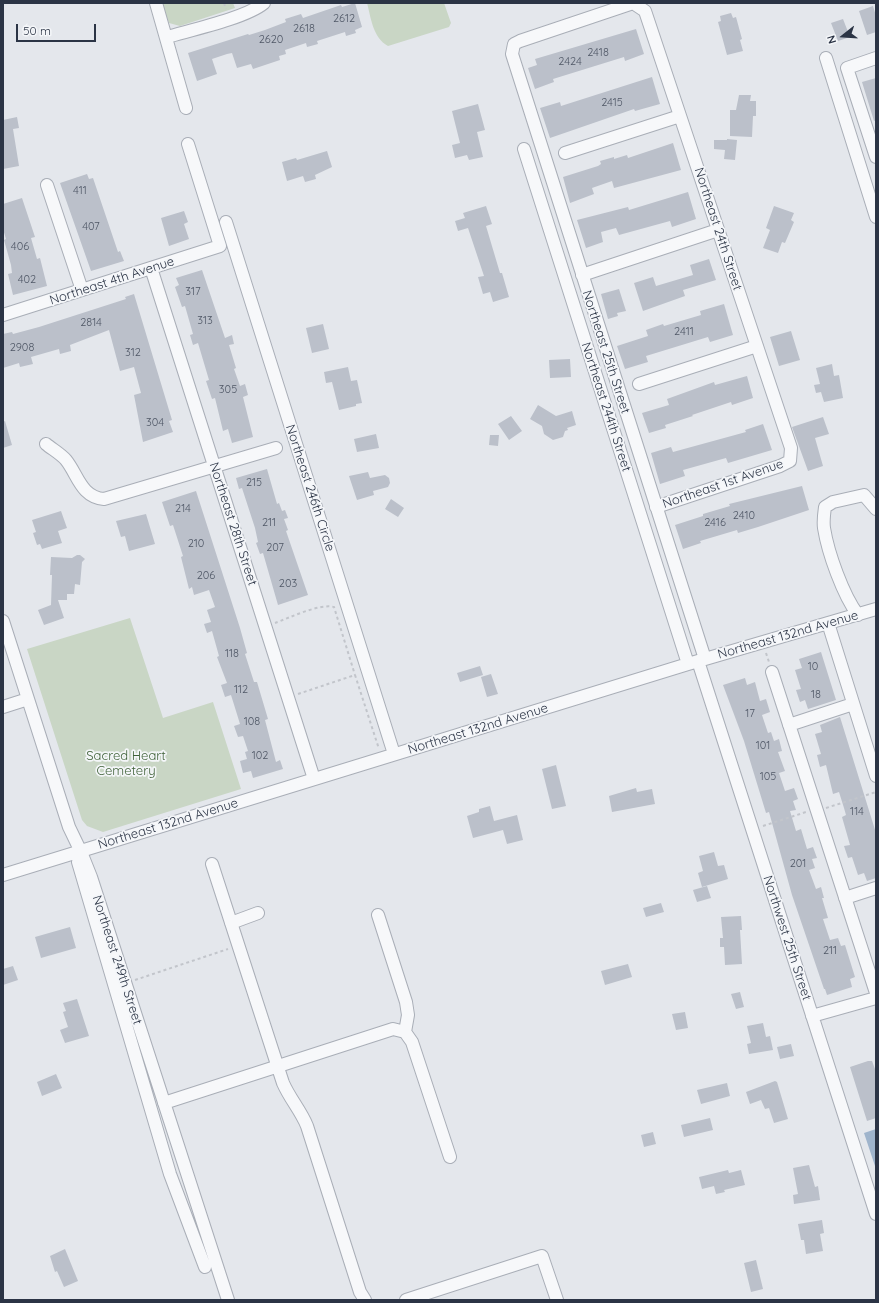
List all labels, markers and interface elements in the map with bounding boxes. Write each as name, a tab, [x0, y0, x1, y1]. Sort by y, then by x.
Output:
house number: 2612	[333, 12, 355, 26]
scale bar	[18, 16, 98, 42]
north arrow	[823, 16, 863, 56]
house number: 2618	[293, 22, 315, 36]
text: 50 m	[23, 23, 51, 38]
house number: 2620	[259, 33, 283, 47]
text: N	[824, 34, 839, 45]
house number: 2418	[587, 46, 609, 60]
house number: 2424	[558, 55, 582, 69]
house number: 2415	[601, 96, 623, 110]
street label: Northeast 24th Street	[691, 166, 745, 292]
house number: 411	[73, 184, 87, 198]
house number: 407	[82, 220, 100, 234]
house number: 406	[11, 240, 29, 254]
street label: Northeast 4th Avenue	[48, 253, 176, 309]
house number: 402	[18, 273, 36, 287]
house number: 317	[185, 285, 201, 299]
street label: Northeast 25th Street	[579, 288, 633, 416]
house number: 313	[197, 314, 213, 328]
house number: 2814	[80, 316, 102, 330]
house number: 2411	[674, 325, 694, 339]
street label: Northeast 244th Street	[578, 340, 634, 474]
house number: 2908	[10, 341, 34, 355]
house number: 312	[125, 346, 141, 360]
house number: 305	[219, 383, 237, 397]
house number: 304	[146, 416, 164, 430]
street label: Northeast 246th Circle	[282, 423, 338, 553]
street label: Northeast 1st Avenue	[661, 456, 785, 512]
street label: Northeast 28th Street	[206, 460, 260, 588]
house number: 215	[246, 476, 262, 490]
house number: 214	[175, 502, 191, 516]
house number: 2410	[733, 509, 755, 523]
house number: 211	[262, 516, 276, 530]
house number: 2416	[704, 516, 726, 530]
house number: 210	[188, 537, 204, 551]
house number: 207	[266, 541, 284, 555]
house number: 206	[197, 569, 215, 583]
house number: 203	[279, 577, 297, 591]
street label: Northeast 132nd Avenue	[716, 607, 860, 663]
house number: 118	[225, 647, 239, 661]
house number: 10	[808, 660, 818, 674]
house number: 112	[234, 683, 248, 697]
house number: 18	[811, 688, 821, 702]
street label: Northeast 132nd Avenue	[406, 700, 550, 758]
house number: 17	[745, 707, 755, 721]
house number: 108	[244, 715, 260, 729]
house number: 101	[756, 739, 770, 753]
park label: Sacred Heart Cemetery	[86, 748, 166, 779]
house number: 102	[252, 749, 268, 763]
house number: 105	[760, 770, 776, 784]
street label: Northeast 132nd Avenue	[96, 795, 240, 853]
house number: 114	[850, 805, 864, 819]
house number: 201	[790, 857, 806, 871]
street label: Northwest 25th Street	[759, 874, 815, 1002]
street label: Northeast 249th Street	[89, 893, 145, 1027]
house number: 211	[823, 944, 837, 958]

